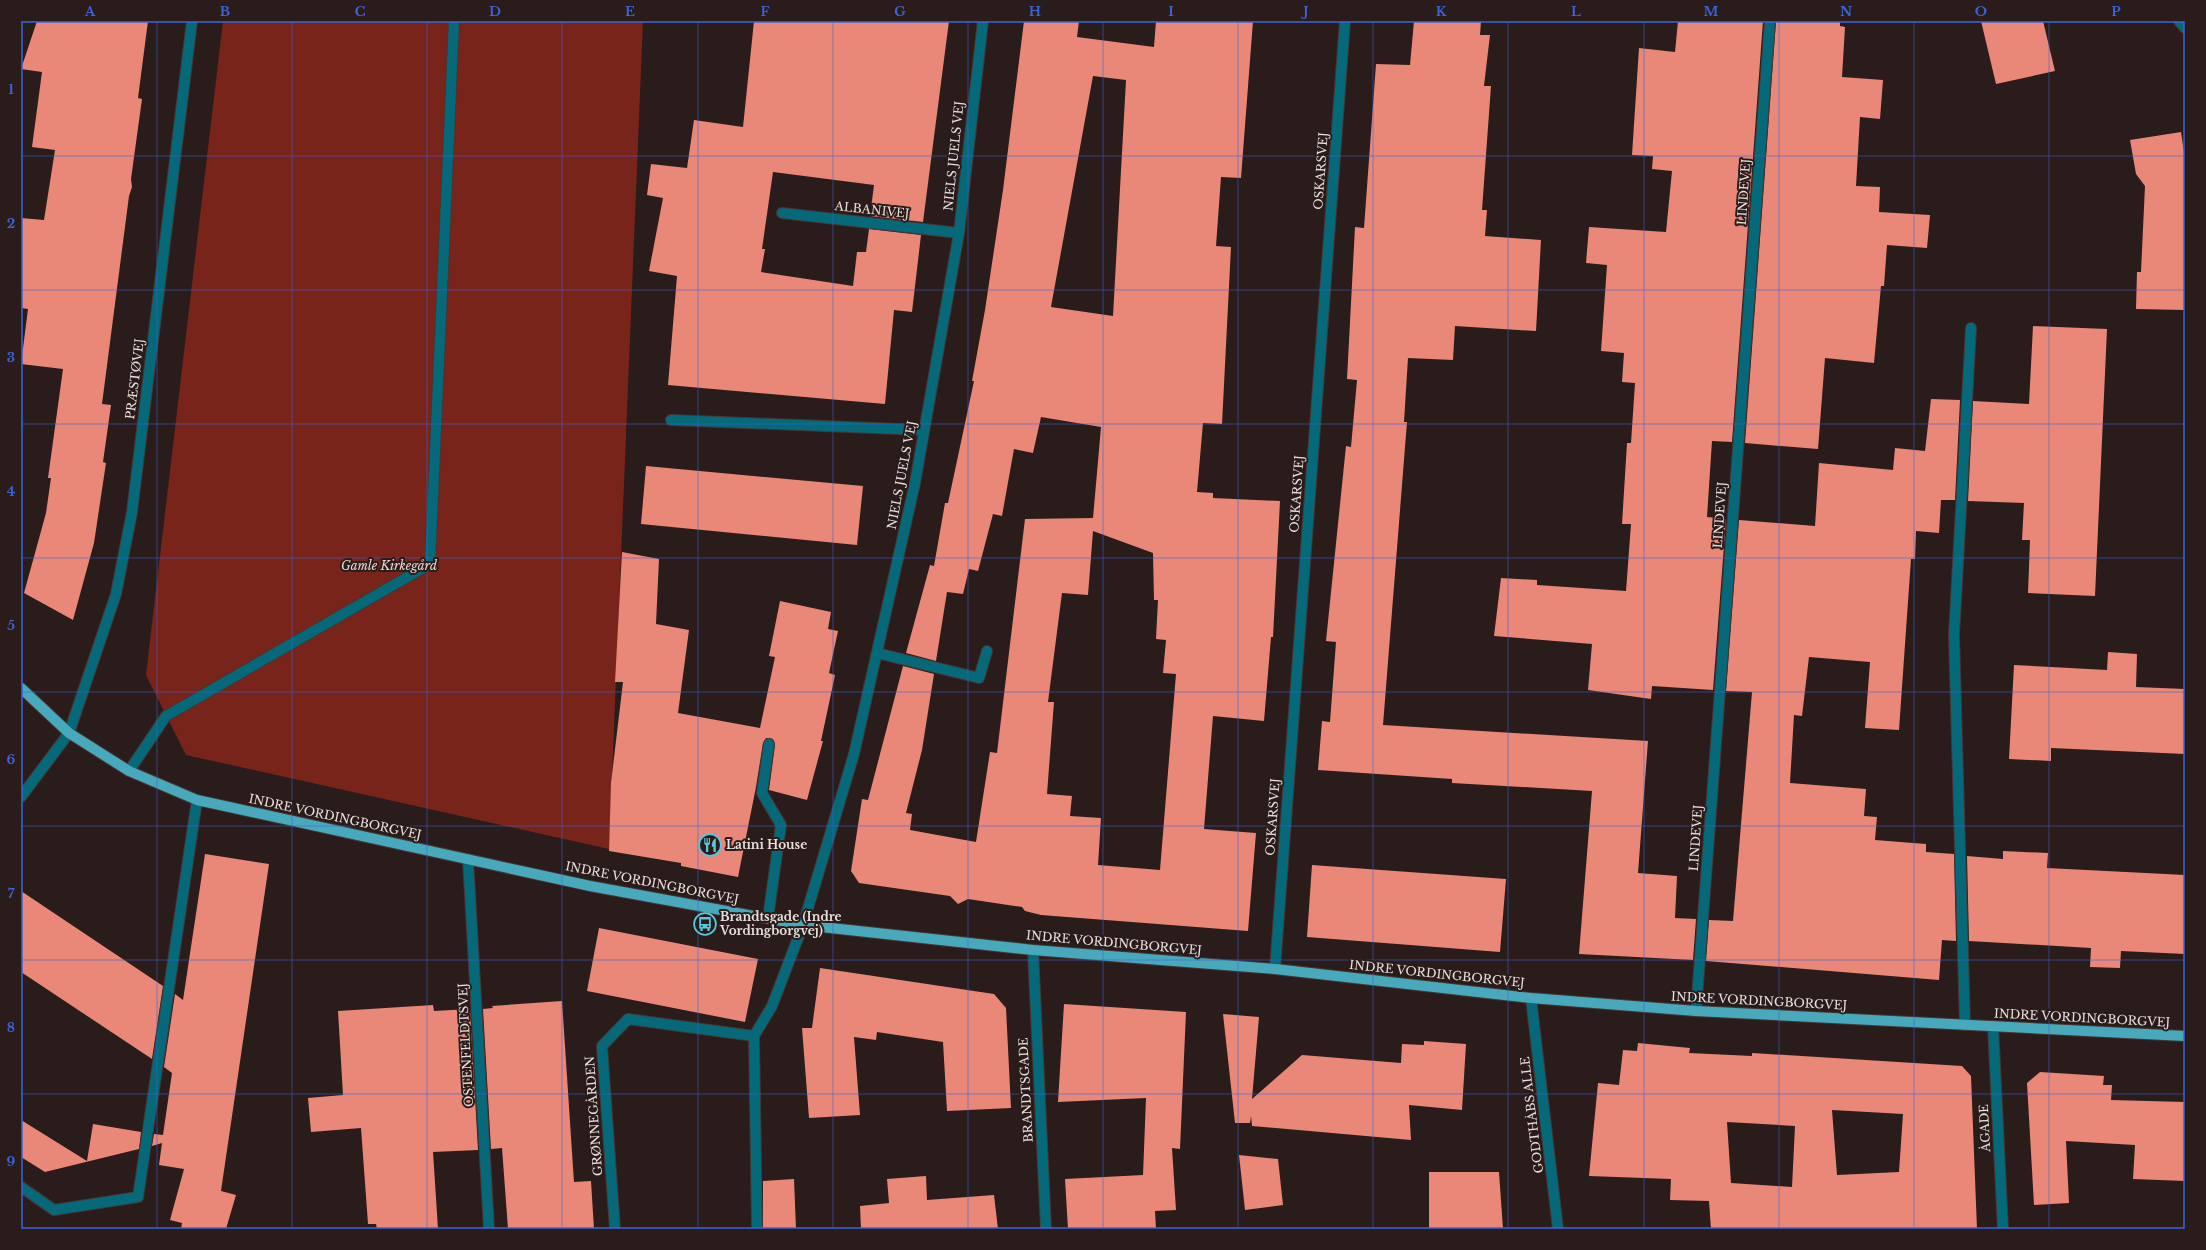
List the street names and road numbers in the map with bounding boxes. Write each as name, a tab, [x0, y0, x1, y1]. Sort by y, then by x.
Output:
street label: NIELS JUELS VEJ	[940, 100, 967, 212]
street label: OSKARSVEJ	[1310, 131, 1331, 210]
street label: LINDEVEJ	[1734, 158, 1753, 226]
street label: ALBANIVEJ	[833, 198, 910, 221]
street label: PRÆSTØVEJ	[122, 337, 147, 420]
street label: NIELS JUELS VEJ	[884, 419, 919, 531]
street label: OSKARSVEJ	[1286, 454, 1307, 533]
street label: LINDEVEJ	[1710, 481, 1729, 549]
street label: OSKARSVEJ	[1262, 777, 1283, 856]
street label: INDRE VORDINGBORGVEJ	[247, 791, 423, 842]
street label: LINDEVEJ	[1686, 804, 1705, 872]
street label: INDRE VORDINGBORGVEJ	[564, 858, 740, 907]
street label: INDRE VORDINGBORGVEJ	[1026, 927, 1203, 958]
street label: INDRE VORDINGBORGVEJ	[1349, 957, 1526, 990]
street label: OSTENFELDTSVEJ	[455, 982, 476, 1107]
street label: INDRE VORDINGBORGVEJ	[1671, 988, 1848, 1013]
street label: INDRE VORDINGBORGVEJ	[1994, 1005, 2171, 1030]
street label: BRANDTSGADE	[1015, 1037, 1036, 1143]
street label: GRØNNEGÅRDEN	[581, 1055, 605, 1177]
street label: GODTHÅBS ALLE	[1516, 1056, 1546, 1174]
street label: ÅGADE	[1975, 1104, 1993, 1153]

